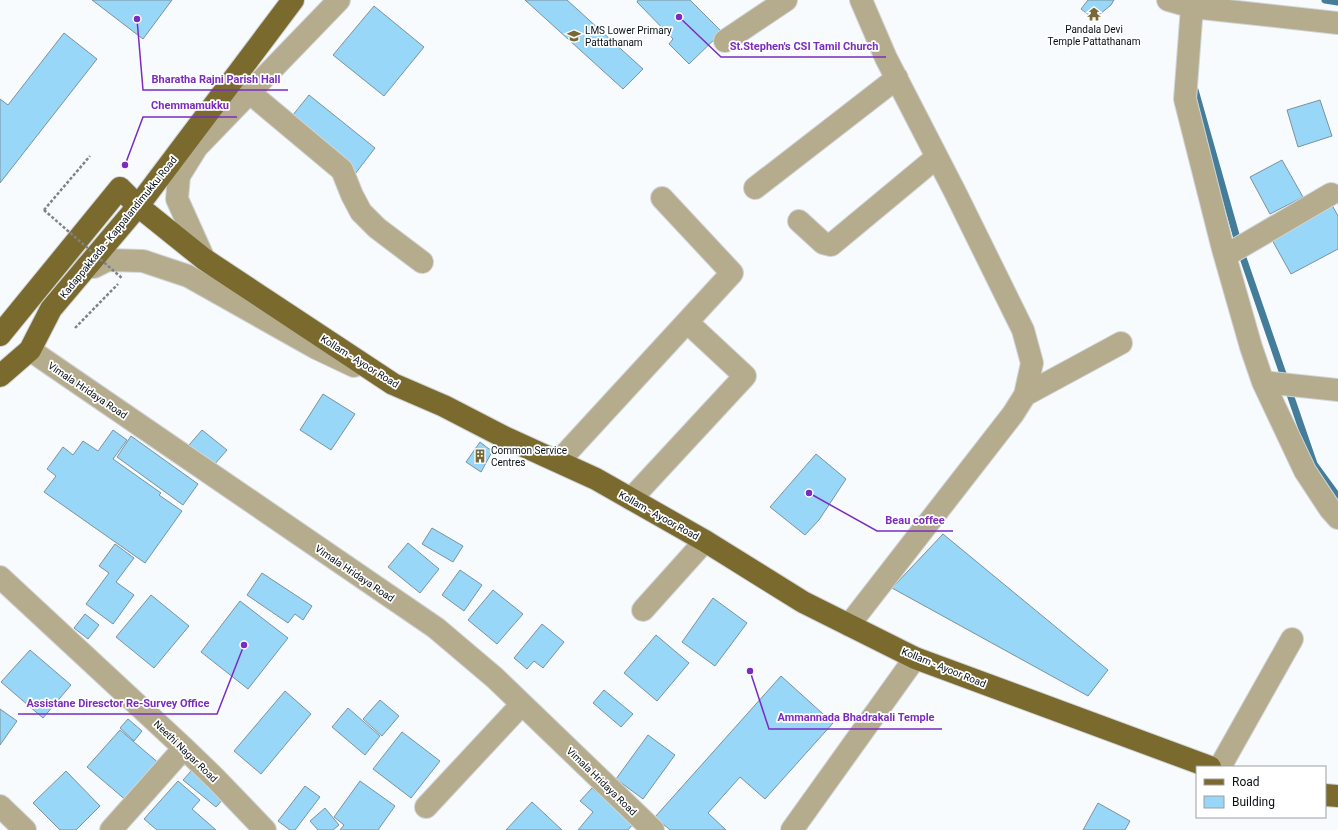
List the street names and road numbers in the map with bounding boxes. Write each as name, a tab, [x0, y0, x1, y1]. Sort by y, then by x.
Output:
street label: Kadappakkada - Kappalandimukku Road	[58, 154, 179, 300]
street label: Kollam - Ayoor Road	[319, 333, 401, 390]
street label: Vimala Hridaya Road	[46, 360, 129, 421]
street label: Kollam - Ayoor Road	[617, 489, 701, 542]
street label: Vimala Hridaya Road	[313, 543, 396, 604]
street label: Kollam - Ayoor Road	[900, 646, 988, 689]
street label: Neethi Nagar Road	[152, 718, 220, 784]
street label: Vimala Hridaya Road	[564, 745, 639, 818]

